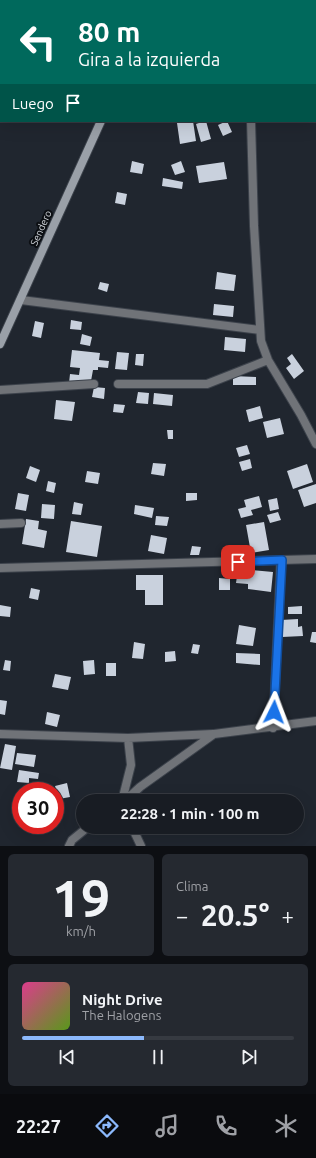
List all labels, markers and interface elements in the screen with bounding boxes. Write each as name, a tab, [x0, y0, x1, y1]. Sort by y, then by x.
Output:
icon: left	[12, 16, 64, 68]
text: 80 m	[78, 16, 140, 47]
text: Gira a la izquierda	[78, 49, 220, 69]
icon: arrive	[62, 92, 84, 114]
text: Luego	[12, 95, 54, 112]
street label: Sendero	[28, 209, 54, 247]
pin	[221, 545, 255, 579]
icon: arrive	[227, 551, 249, 573]
position arrow	[253, 691, 295, 733]
speed limit sign: 30	[12, 782, 64, 834]
text: 22:28 · 1 min · 100 m	[121, 805, 259, 822]
text: 19	[52, 869, 110, 927]
text: Clima	[176, 879, 208, 893]
text: 20.5°	[201, 898, 269, 932]
text: −	[176, 903, 188, 928]
text: +	[282, 903, 294, 928]
text: km/h	[66, 924, 96, 938]
text: Night Drive	[82, 991, 163, 1008]
text: The Halogens	[82, 1008, 161, 1022]
icon: previous	[56, 1046, 78, 1068]
icon: pause	[147, 1046, 169, 1068]
icon: next	[238, 1046, 260, 1068]
icon: directions	[93, 1112, 121, 1140]
icon: music	[153, 1112, 181, 1140]
icon: phone	[212, 1112, 240, 1140]
icon: climate	[272, 1112, 300, 1140]
text: 22:27	[16, 1116, 61, 1136]

